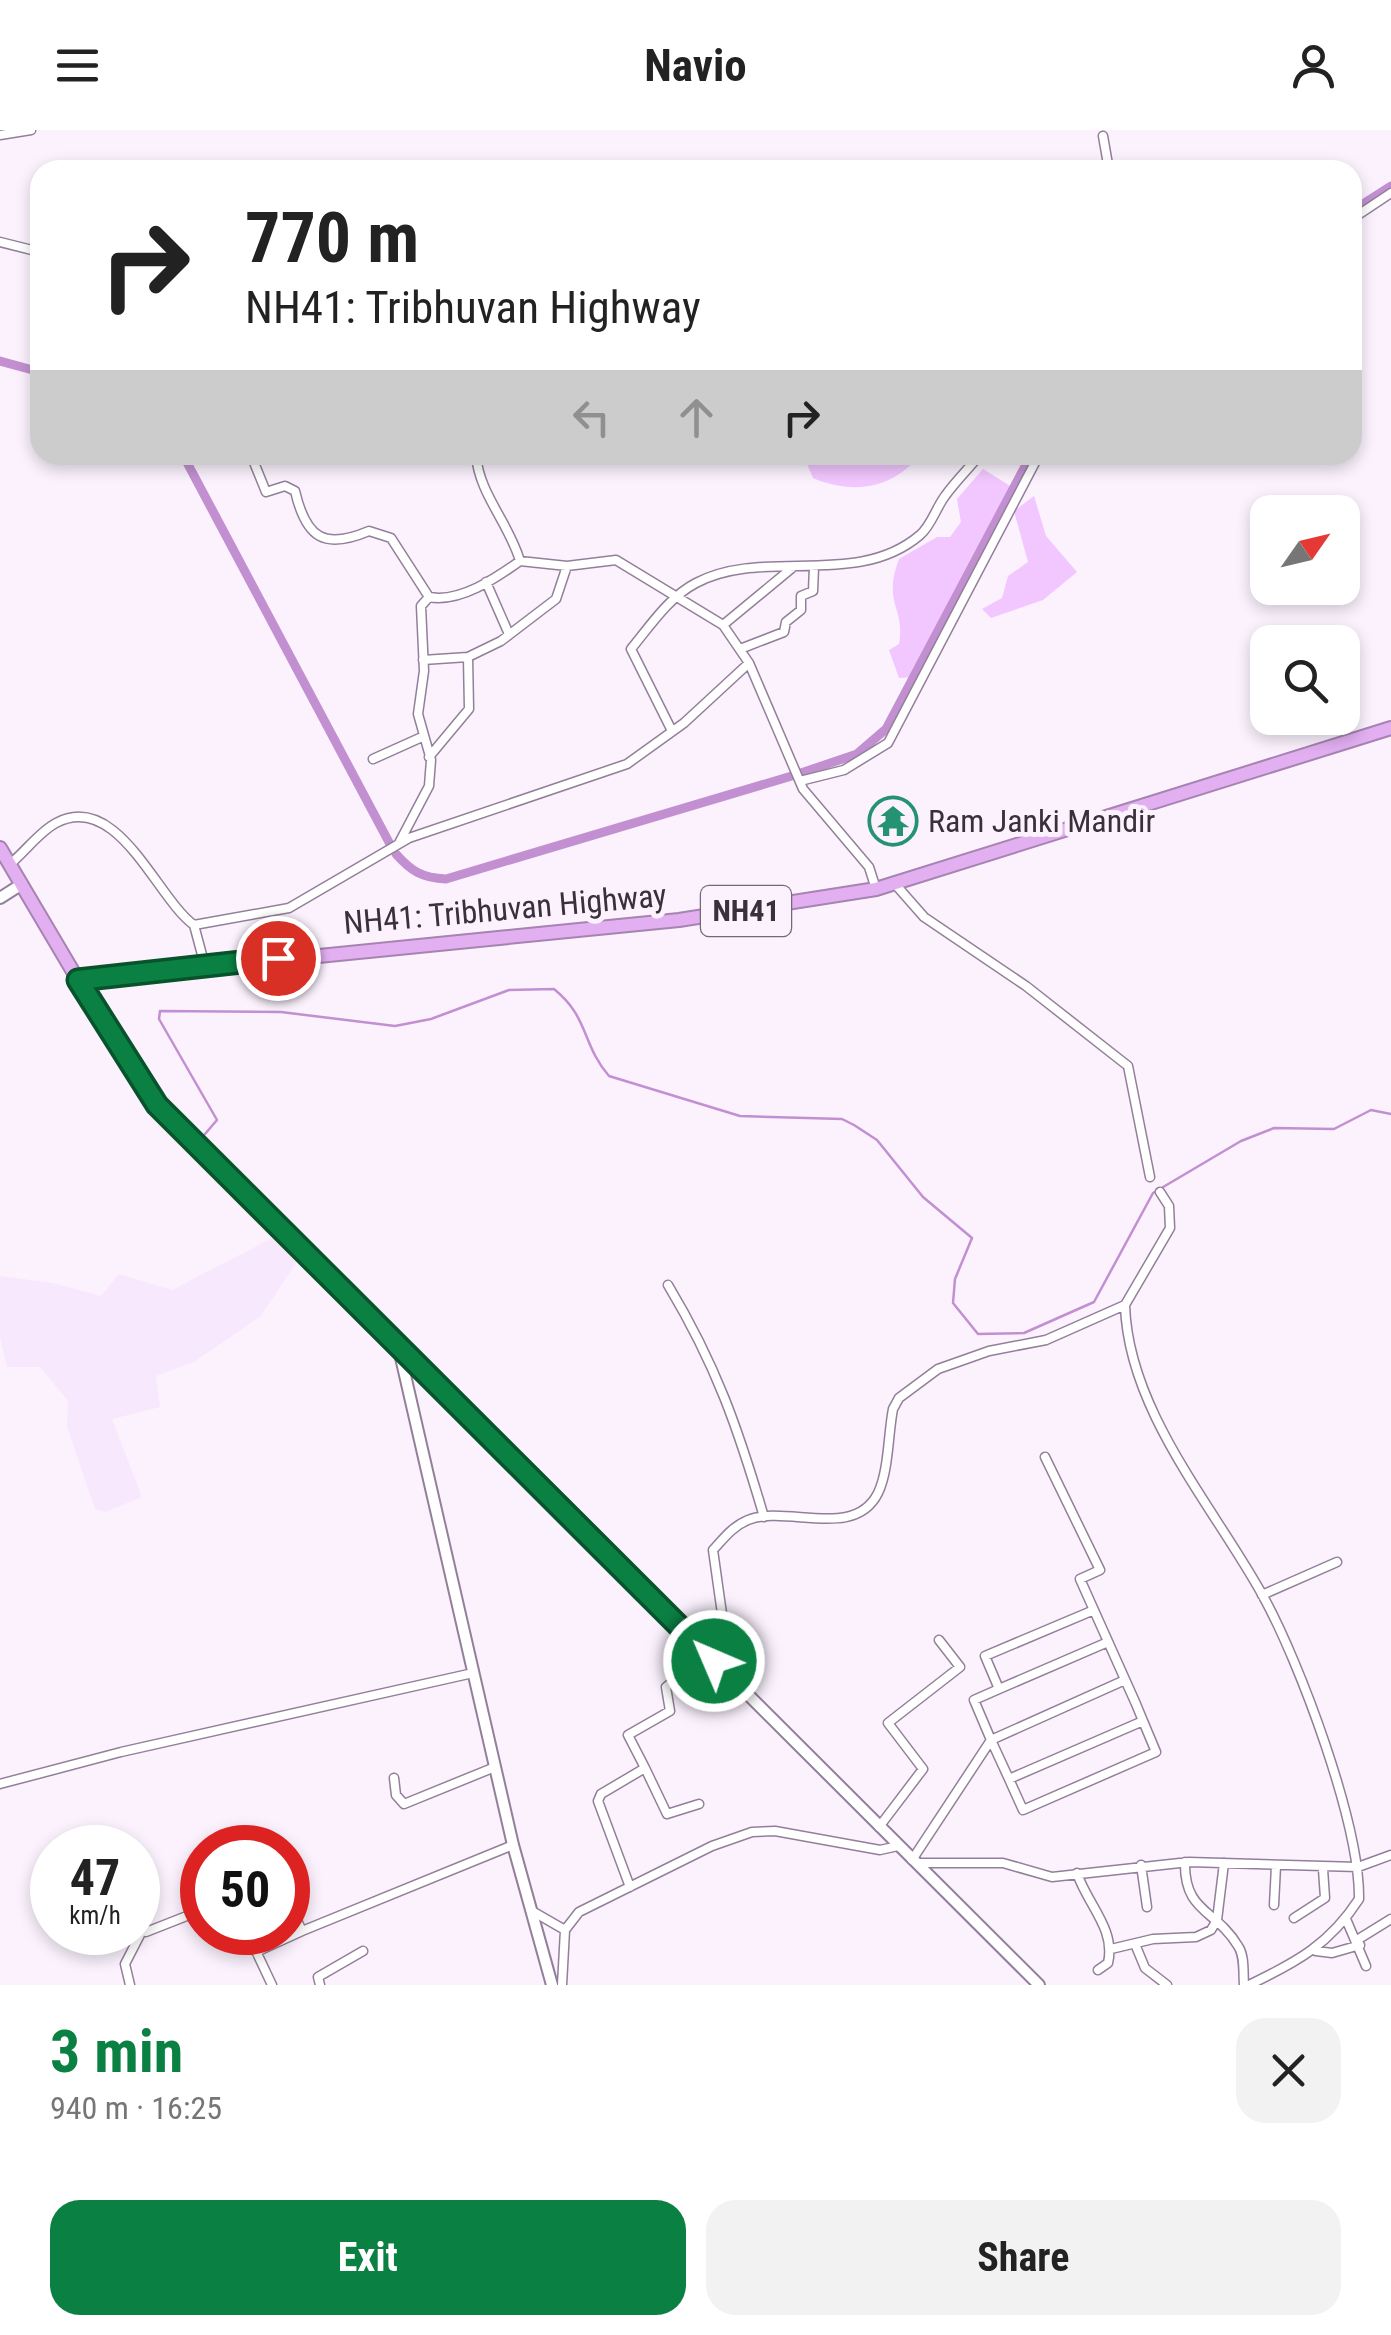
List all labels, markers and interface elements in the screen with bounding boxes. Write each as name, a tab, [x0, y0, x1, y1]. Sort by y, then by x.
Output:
icon: menu	[50, 38, 105, 93]
icon: person	[1286, 38, 1341, 93]
text: Navio	[644, 39, 747, 92]
text: 770 m	[245, 197, 419, 279]
icon: right	[80, 200, 210, 330]
text: NH41: Tribhuvan Highway	[245, 281, 701, 334]
icon: left	[564, 390, 619, 445]
icon: ahead	[669, 390, 724, 445]
icon: right	[774, 390, 829, 445]
north arrow	[1250, 495, 1360, 605]
map controls	[1250, 495, 1360, 735]
button: search	[1250, 625, 1360, 735]
temple icon: Ram Janki Mandir	[867, 795, 919, 847]
place label: Ram Janki Mandir	[928, 802, 1155, 840]
street label: NH41: Tribhuvan Highway	[342, 876, 668, 942]
road number: NH41	[701, 886, 791, 936]
pin	[236, 916, 321, 1001]
icon: arrive	[251, 931, 306, 986]
position arrow	[662, 1609, 766, 1713]
speed limit sign: 50	[180, 1825, 310, 1955]
text: 47	[70, 1849, 120, 1907]
text: km/h	[69, 1901, 121, 1930]
text: 3 min	[50, 2016, 183, 2087]
button: close	[1236, 2018, 1341, 2123]
text: 940 m · 16:25	[50, 2089, 222, 2127]
button: Exit	[50, 2200, 686, 2315]
button: Share	[706, 2200, 1341, 2315]

